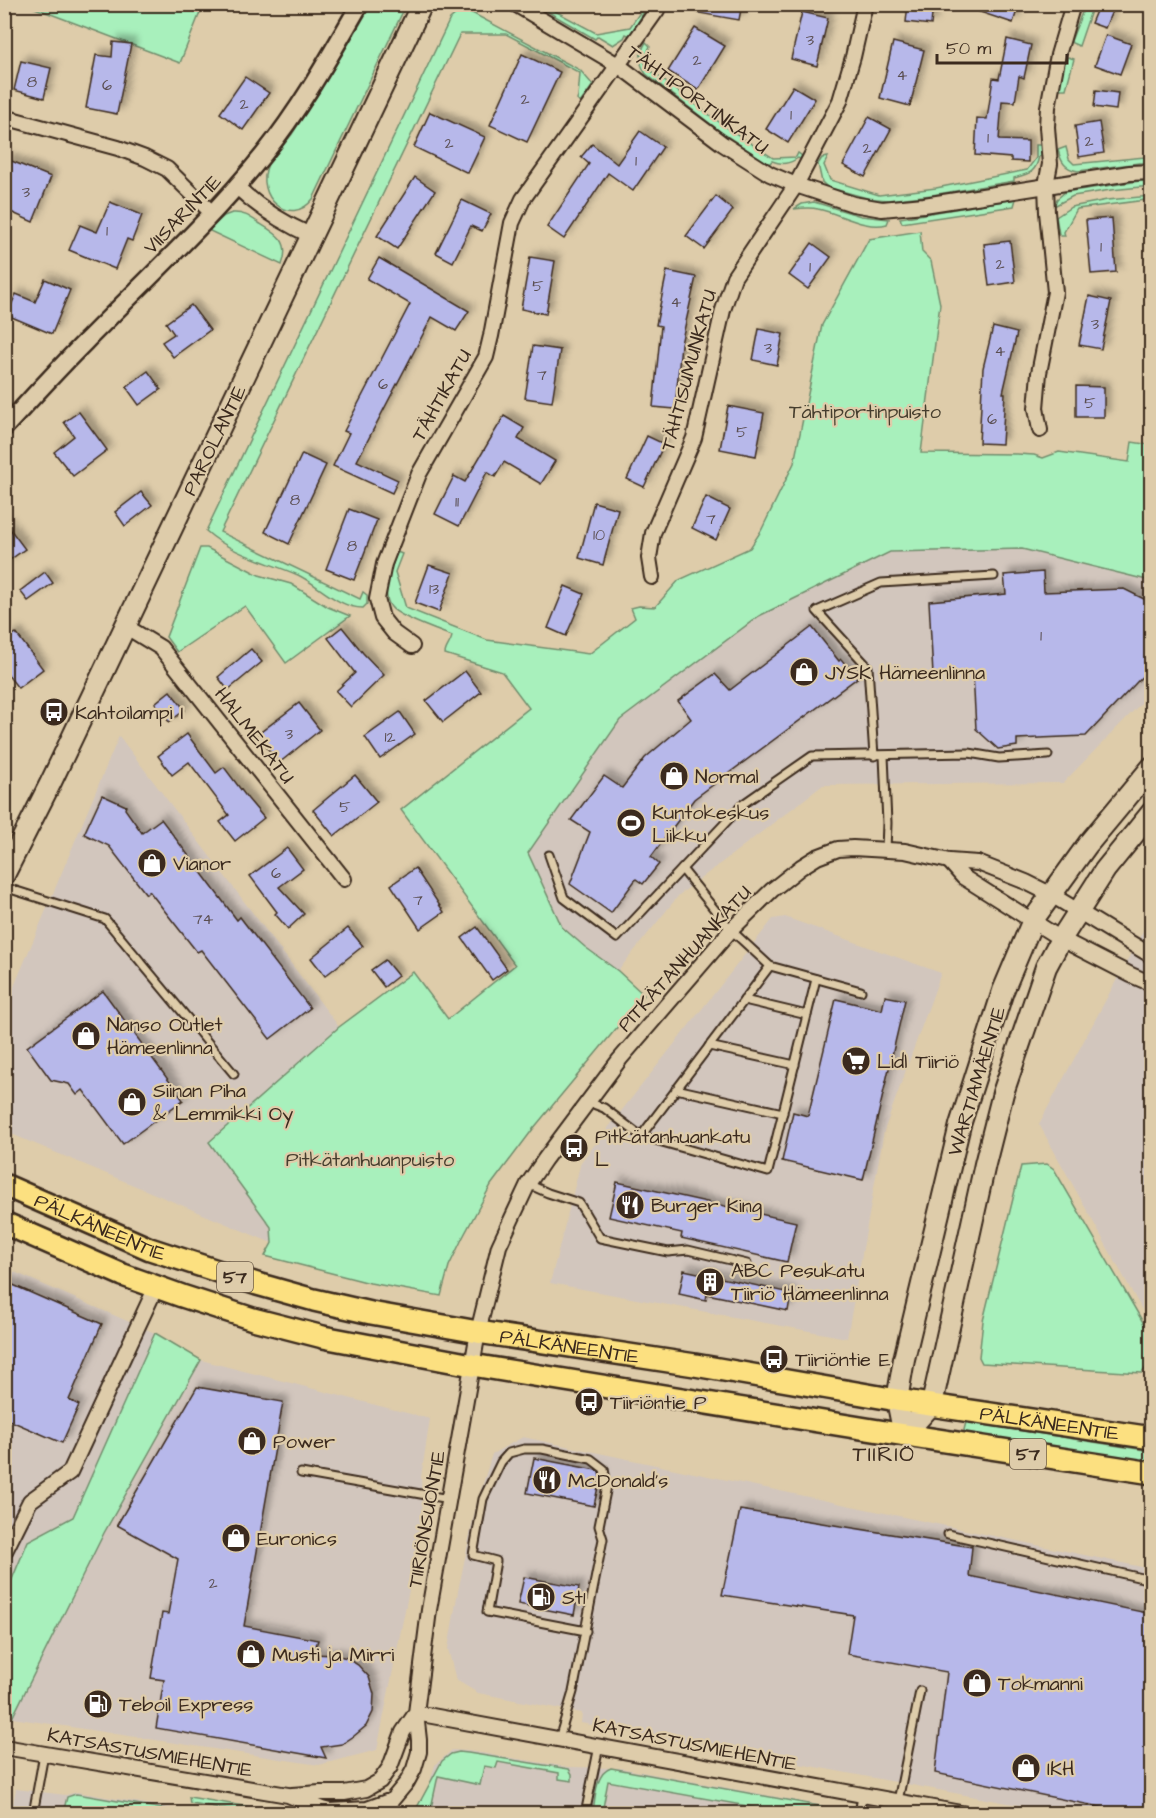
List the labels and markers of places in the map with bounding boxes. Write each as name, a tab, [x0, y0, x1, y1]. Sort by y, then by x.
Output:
shop icon: JYSK Hämeenlinna	[788, 656, 820, 688]
place label: JYSK Hämeenlinna	[825, 659, 985, 687]
bus stop icon: Kahtoilampi I	[38, 696, 70, 728]
place label: Kahtoilampi I	[75, 699, 184, 727]
shop icon: Normal	[658, 760, 690, 792]
place label: Normal	[695, 763, 759, 791]
place label: Kuntokeskus Liikku	[652, 799, 769, 850]
sports icon: Kuntokeskus Liikku	[615, 807, 647, 839]
shop icon: Vianor	[136, 847, 168, 879]
place label: Vianor	[173, 850, 231, 878]
place label: Nanso Outlet Hämeenlinna	[107, 1011, 223, 1062]
shop icon: Nanso Outlet Hämeenlinna	[70, 1020, 102, 1052]
supermarket icon: Lidl Tiiriö	[840, 1045, 872, 1077]
place label: Lidl Tiiriö	[877, 1048, 959, 1076]
place label: Siinan Piha & Lemmikki Oy	[153, 1077, 293, 1129]
shop icon: Siinan Piha & Lemmikki Oy	[116, 1086, 148, 1118]
place label: Pitkätanhuankatu L	[595, 1123, 751, 1174]
bus stop icon: Pitkätanhuankatu L	[558, 1132, 590, 1164]
restaurant icon: Burger King	[614, 1189, 646, 1221]
place label: Burger King	[651, 1192, 762, 1221]
place label: ABC Pesukatu Tiiriö Hämeenlinna	[731, 1257, 889, 1308]
building icon: ABC Pesukatu Tiiriö Hämeenlinna	[694, 1266, 726, 1298]
bus stop icon: Tiiriöntie E	[758, 1343, 790, 1375]
place label: Tiiriöntie E	[795, 1346, 891, 1374]
bus stop icon: Tiiriöntie P	[573, 1386, 605, 1418]
place label: Tiiriöntie P	[610, 1389, 707, 1417]
shop icon: Power	[236, 1425, 268, 1457]
place label: Power	[273, 1428, 335, 1456]
restaurant icon: McDonald's	[531, 1464, 563, 1496]
place label: McDonald's	[568, 1467, 668, 1495]
shop icon: Euronics	[220, 1522, 252, 1554]
place label: Euronics	[257, 1525, 337, 1553]
fuel station icon: St1	[525, 1581, 557, 1613]
place label: St1	[562, 1584, 586, 1612]
shop icon: Musti ja Mirri	[235, 1638, 267, 1670]
place label: Musti ja Mirri	[272, 1641, 394, 1669]
shop icon: Tokmanni	[961, 1667, 993, 1699]
place label: Tokmanni	[998, 1670, 1083, 1698]
fuel station icon: Teboil Express	[82, 1688, 114, 1720]
place label: Teboil Express	[119, 1691, 253, 1719]
shop icon: IKH	[1010, 1752, 1042, 1784]
place label: IKH	[1047, 1755, 1074, 1783]

